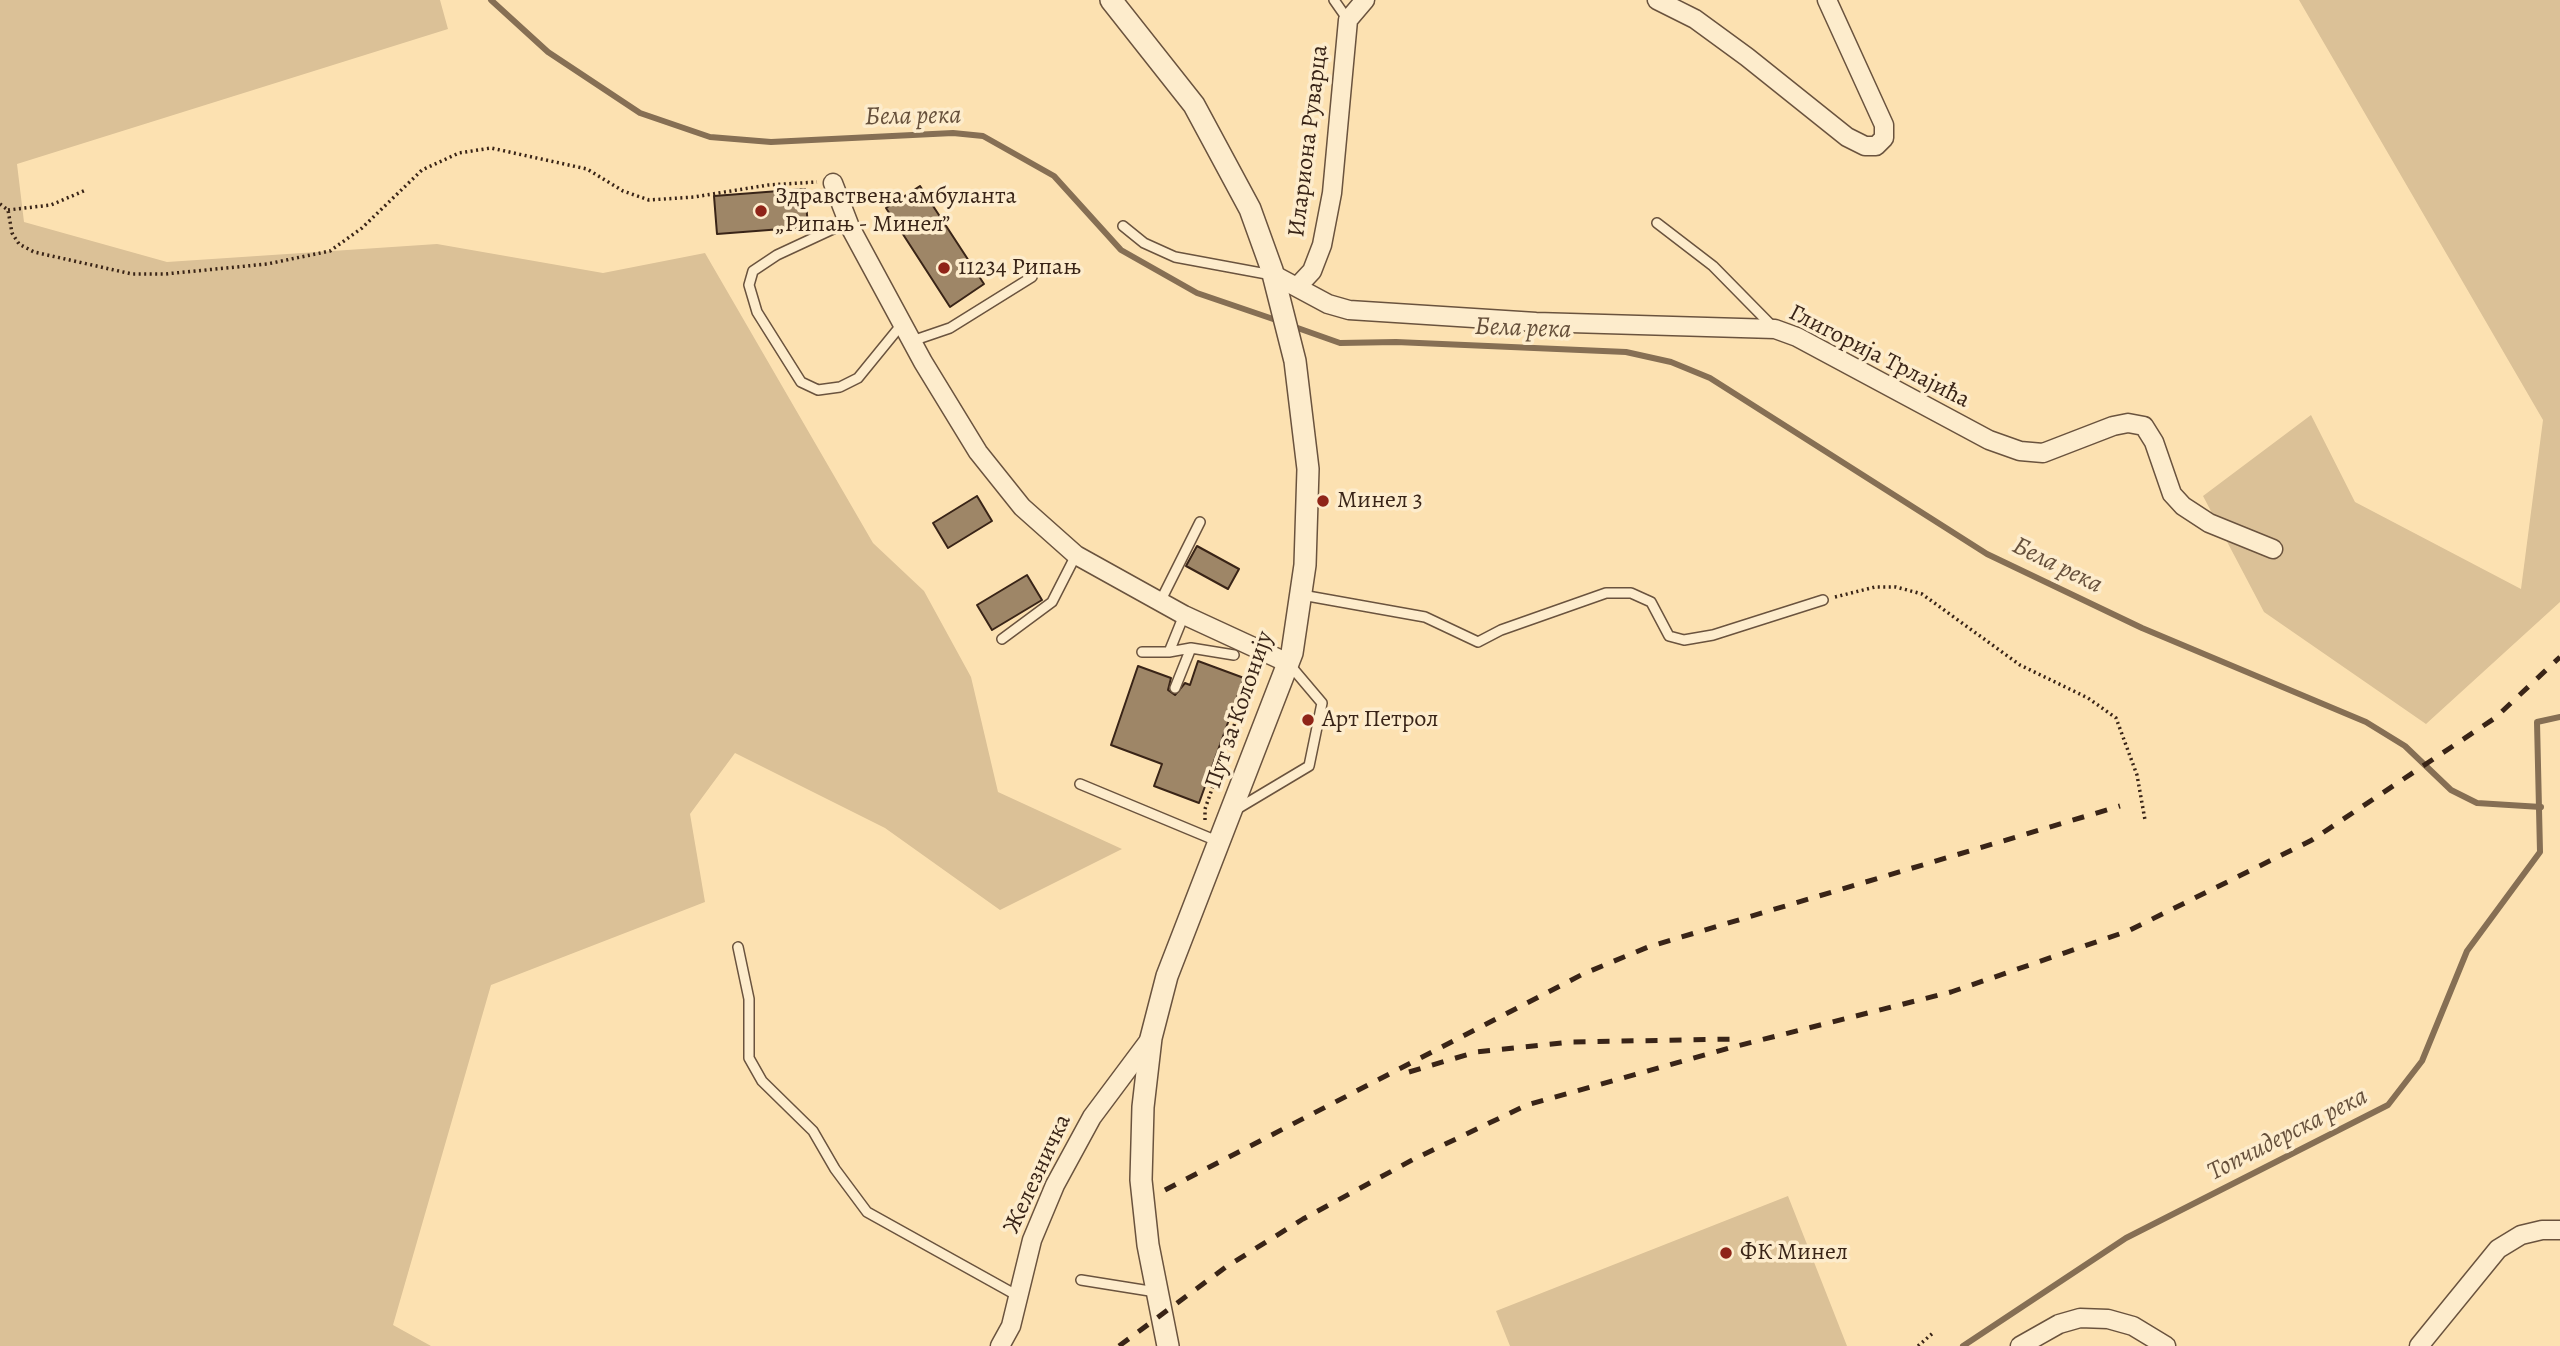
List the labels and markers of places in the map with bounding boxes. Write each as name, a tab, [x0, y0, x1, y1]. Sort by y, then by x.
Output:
place label: Здравствена амбуланта „Рипањ - Минел”	[775, 183, 1017, 239]
marker: Здравствена амбуланта „Рипањ - Минел”	[753, 203, 769, 219]
place label: 11234 Рипањ	[958, 254, 1081, 282]
marker: 11234 Рипањ	[936, 260, 952, 276]
place label: Минел 3	[1337, 487, 1423, 515]
marker: Минел 3	[1315, 493, 1331, 509]
place label: Арт Петрол	[1322, 706, 1438, 734]
marker: Арт Петрол	[1300, 712, 1316, 728]
place label: ФК Минел	[1740, 1239, 1848, 1267]
marker: ФК Минел	[1718, 1245, 1734, 1261]

